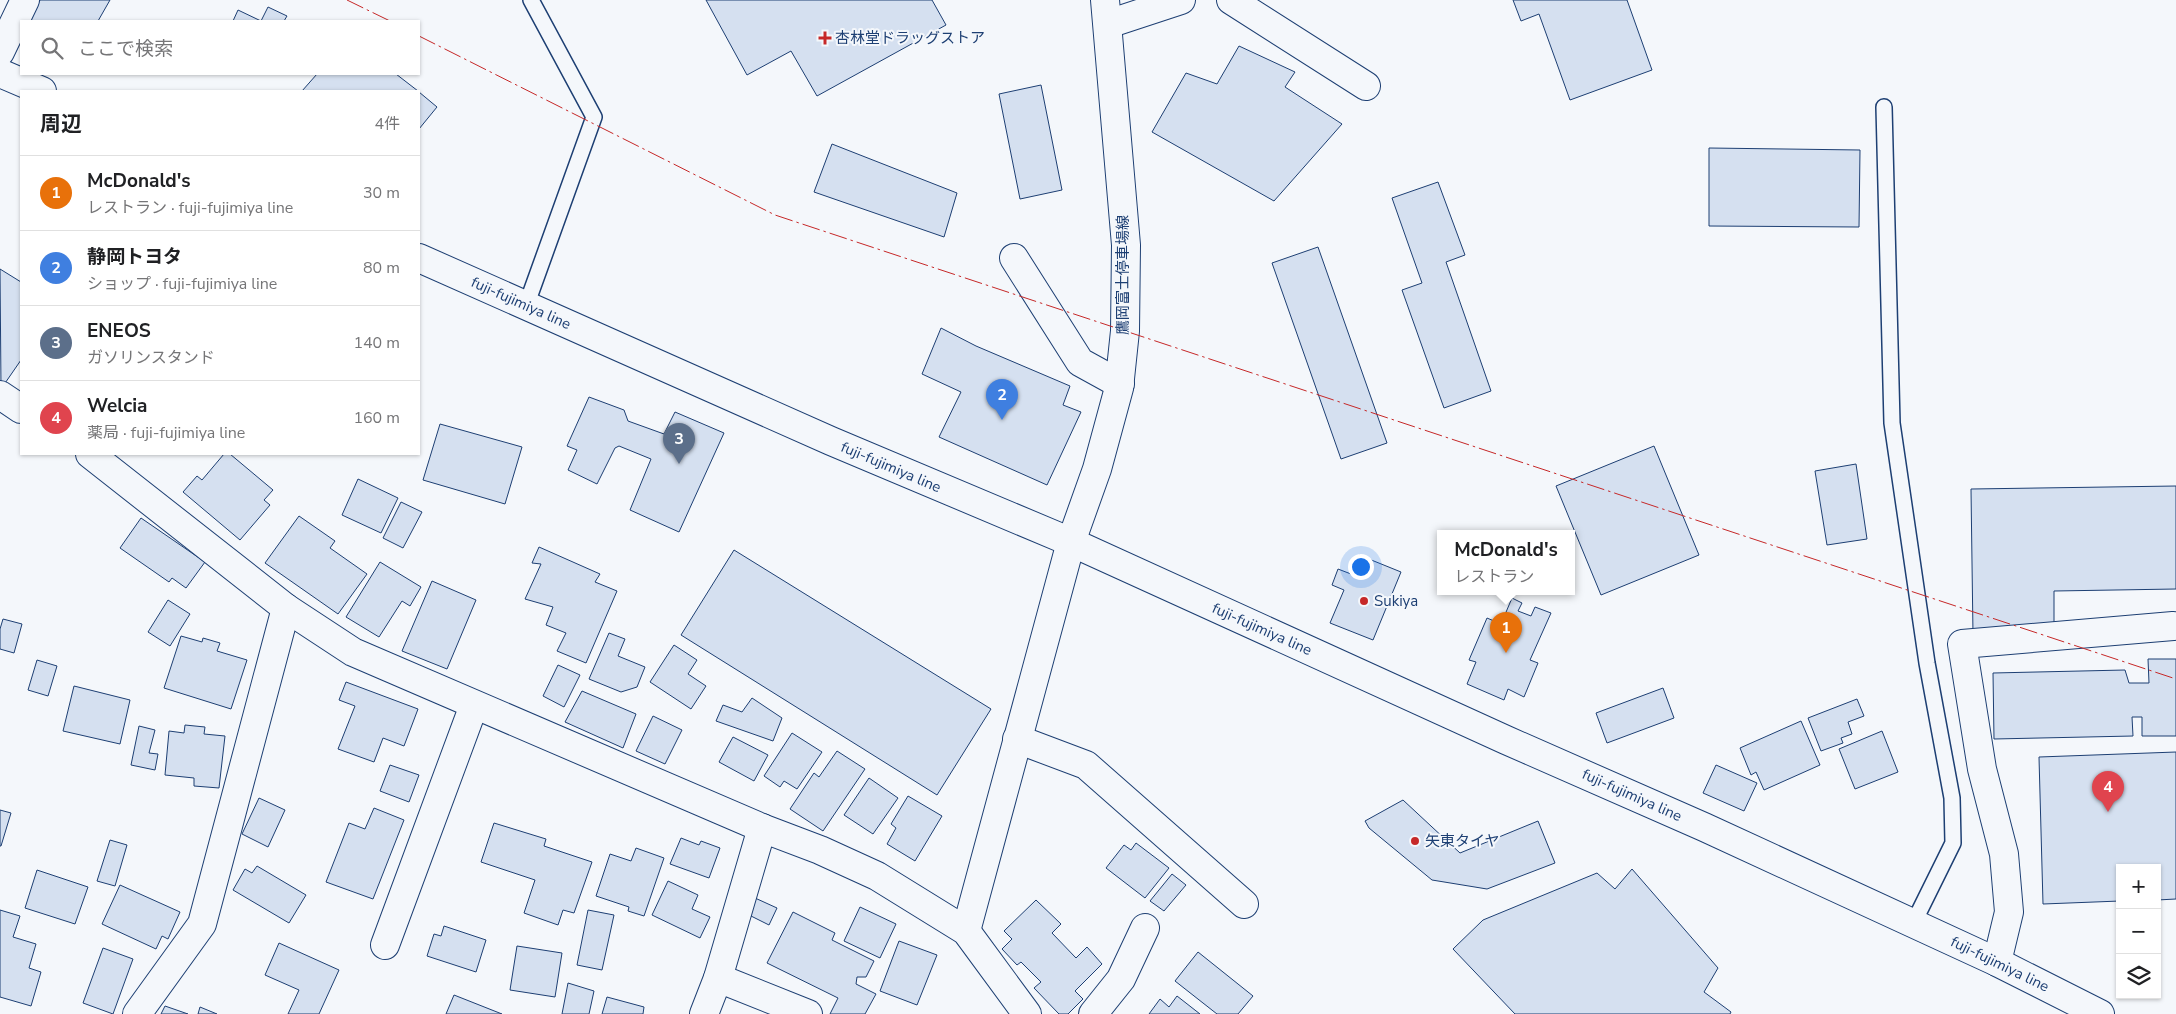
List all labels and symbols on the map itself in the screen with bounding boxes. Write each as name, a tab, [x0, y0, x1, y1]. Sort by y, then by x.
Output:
place label: 杏林堂ドラッグストア	[835, 28, 985, 48]
marker: 杏林堂ドラッグストア	[819, 32, 831, 44]
street label: 鷹岡富士停車場線	[1113, 215, 1133, 335]
street label: fuji-fujimiya line	[468, 272, 574, 334]
pin: 2	[986, 379, 1018, 420]
pin: 3	[663, 423, 695, 464]
street label: fuji-fujimiya line	[838, 437, 944, 497]
your location	[1348, 554, 1374, 580]
place label: Sukiya	[1374, 591, 1418, 611]
marker: Sukiya	[1358, 595, 1370, 607]
street label: fuji-fujimiya line	[1209, 598, 1315, 660]
pin: 1	[1490, 612, 1522, 653]
street label: fuji-fujimiya line	[1579, 764, 1685, 826]
pin: 4	[2092, 771, 2124, 812]
place label: 矢東タイヤ	[1425, 831, 1500, 851]
marker: 矢東タイヤ	[1409, 835, 1421, 847]
street label: fuji-fujimiya line	[1947, 931, 2053, 997]

